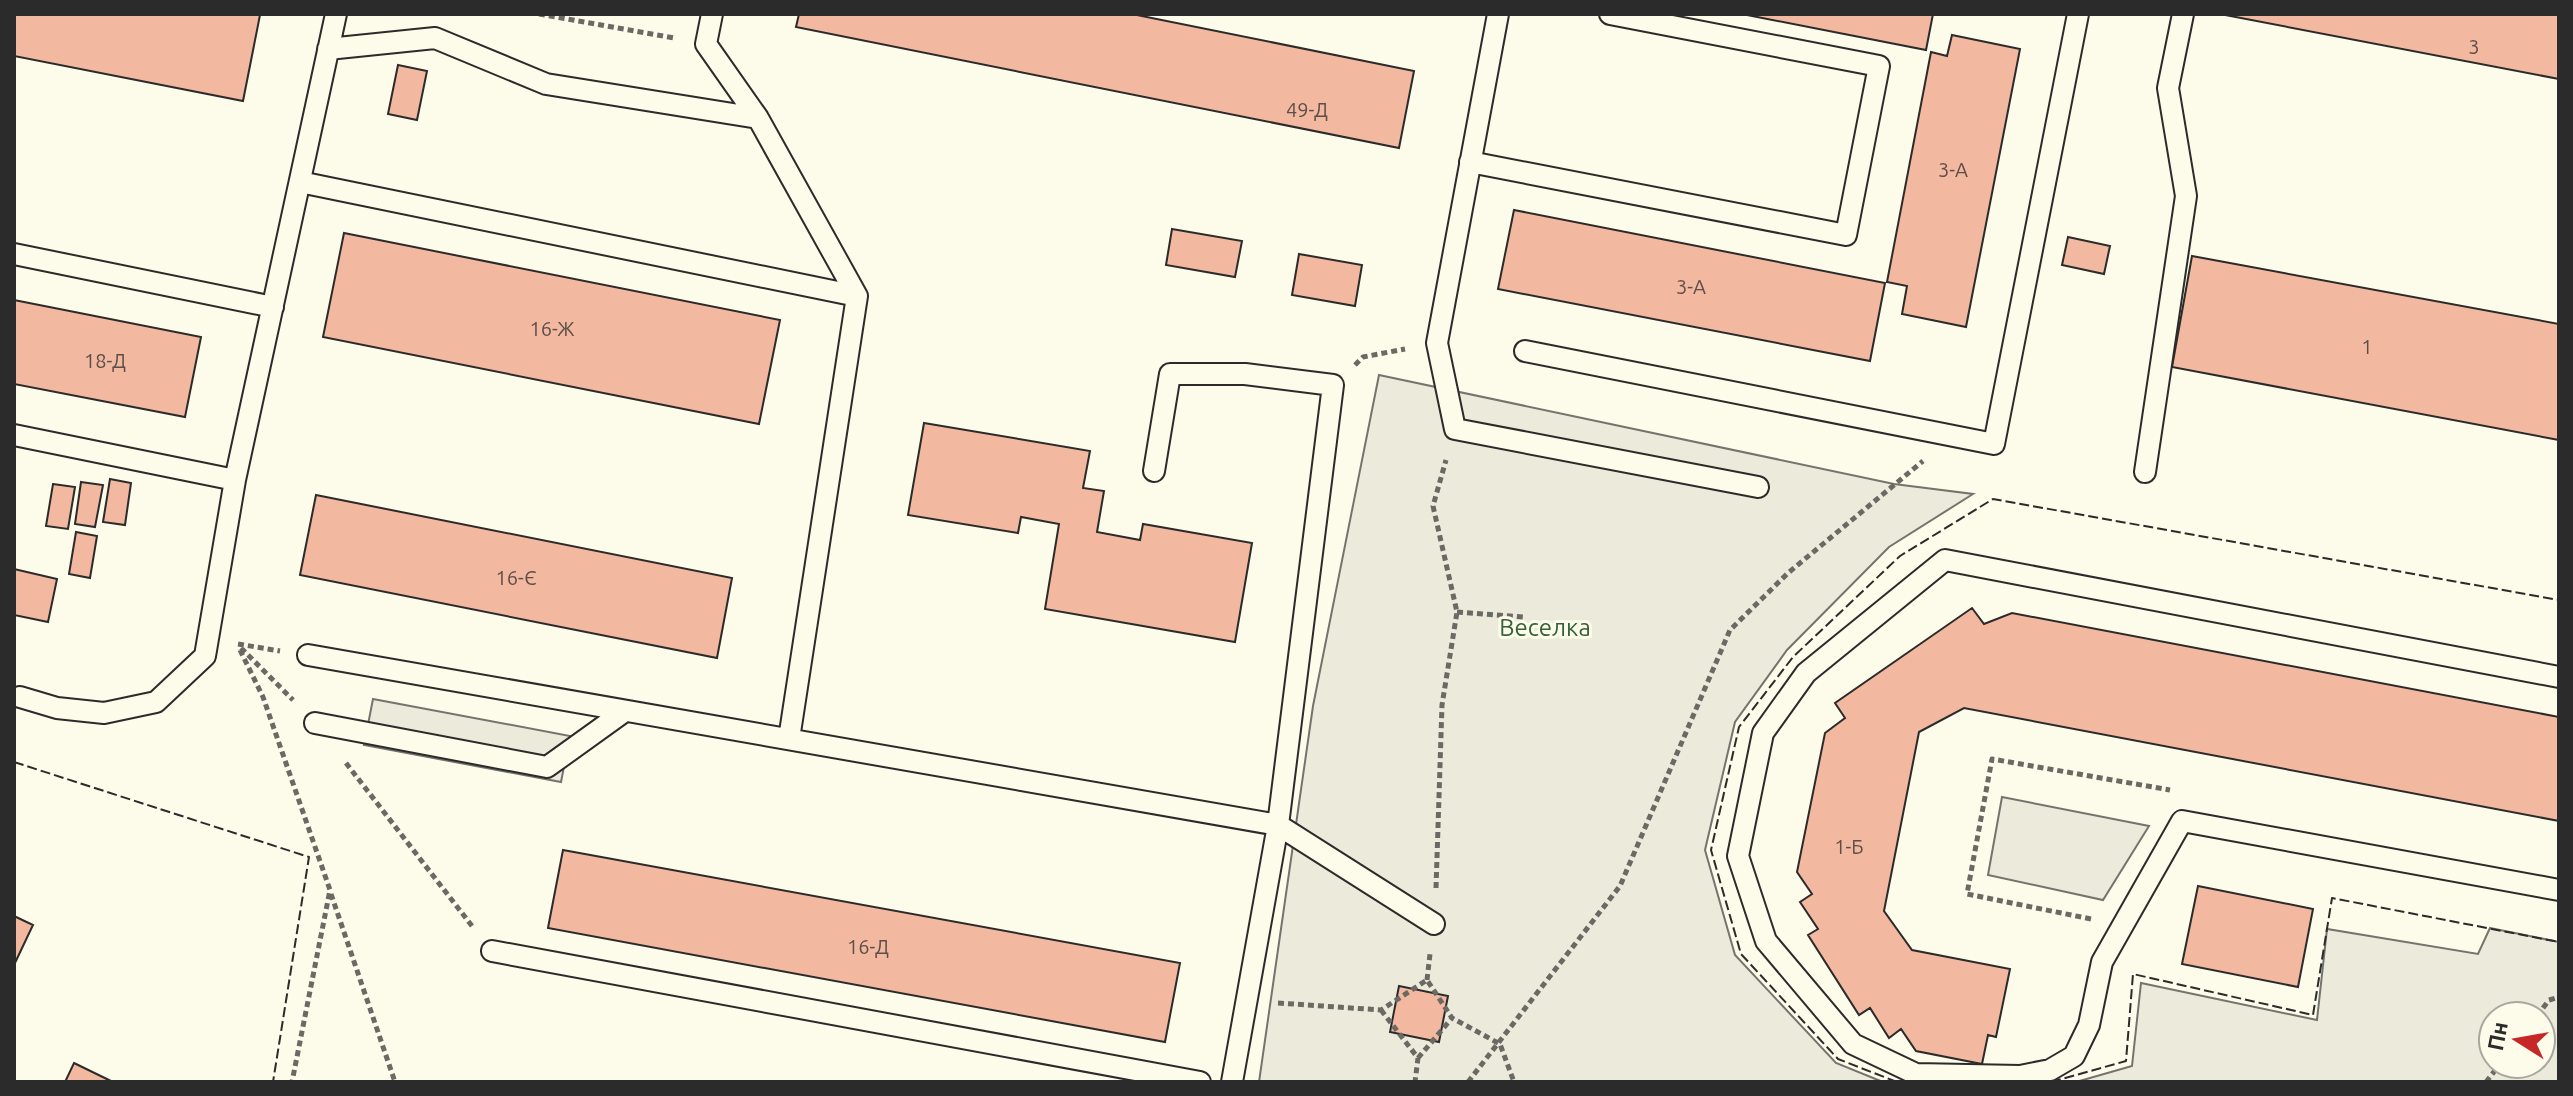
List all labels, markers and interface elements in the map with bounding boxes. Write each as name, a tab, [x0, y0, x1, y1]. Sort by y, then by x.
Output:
house number: 3	[2468, 35, 2480, 58]
house number: 49-Д	[1286, 98, 1328, 121]
house number: 3-А	[1938, 158, 1968, 181]
house number: 3-А	[1676, 275, 1706, 298]
house number: 16-Ж	[529, 317, 575, 340]
house number: 1	[2361, 335, 2373, 358]
house number: 18-Д	[84, 349, 126, 372]
house number: 16-Є	[495, 566, 537, 589]
park label: Веселка	[1499, 614, 1591, 641]
house number: 1-Б	[1834, 835, 1864, 858]
house number: 16-Д	[847, 935, 889, 958]
north arrow	[2477, 1000, 2557, 1080]
text: Пн	[2482, 1020, 2512, 1053]

